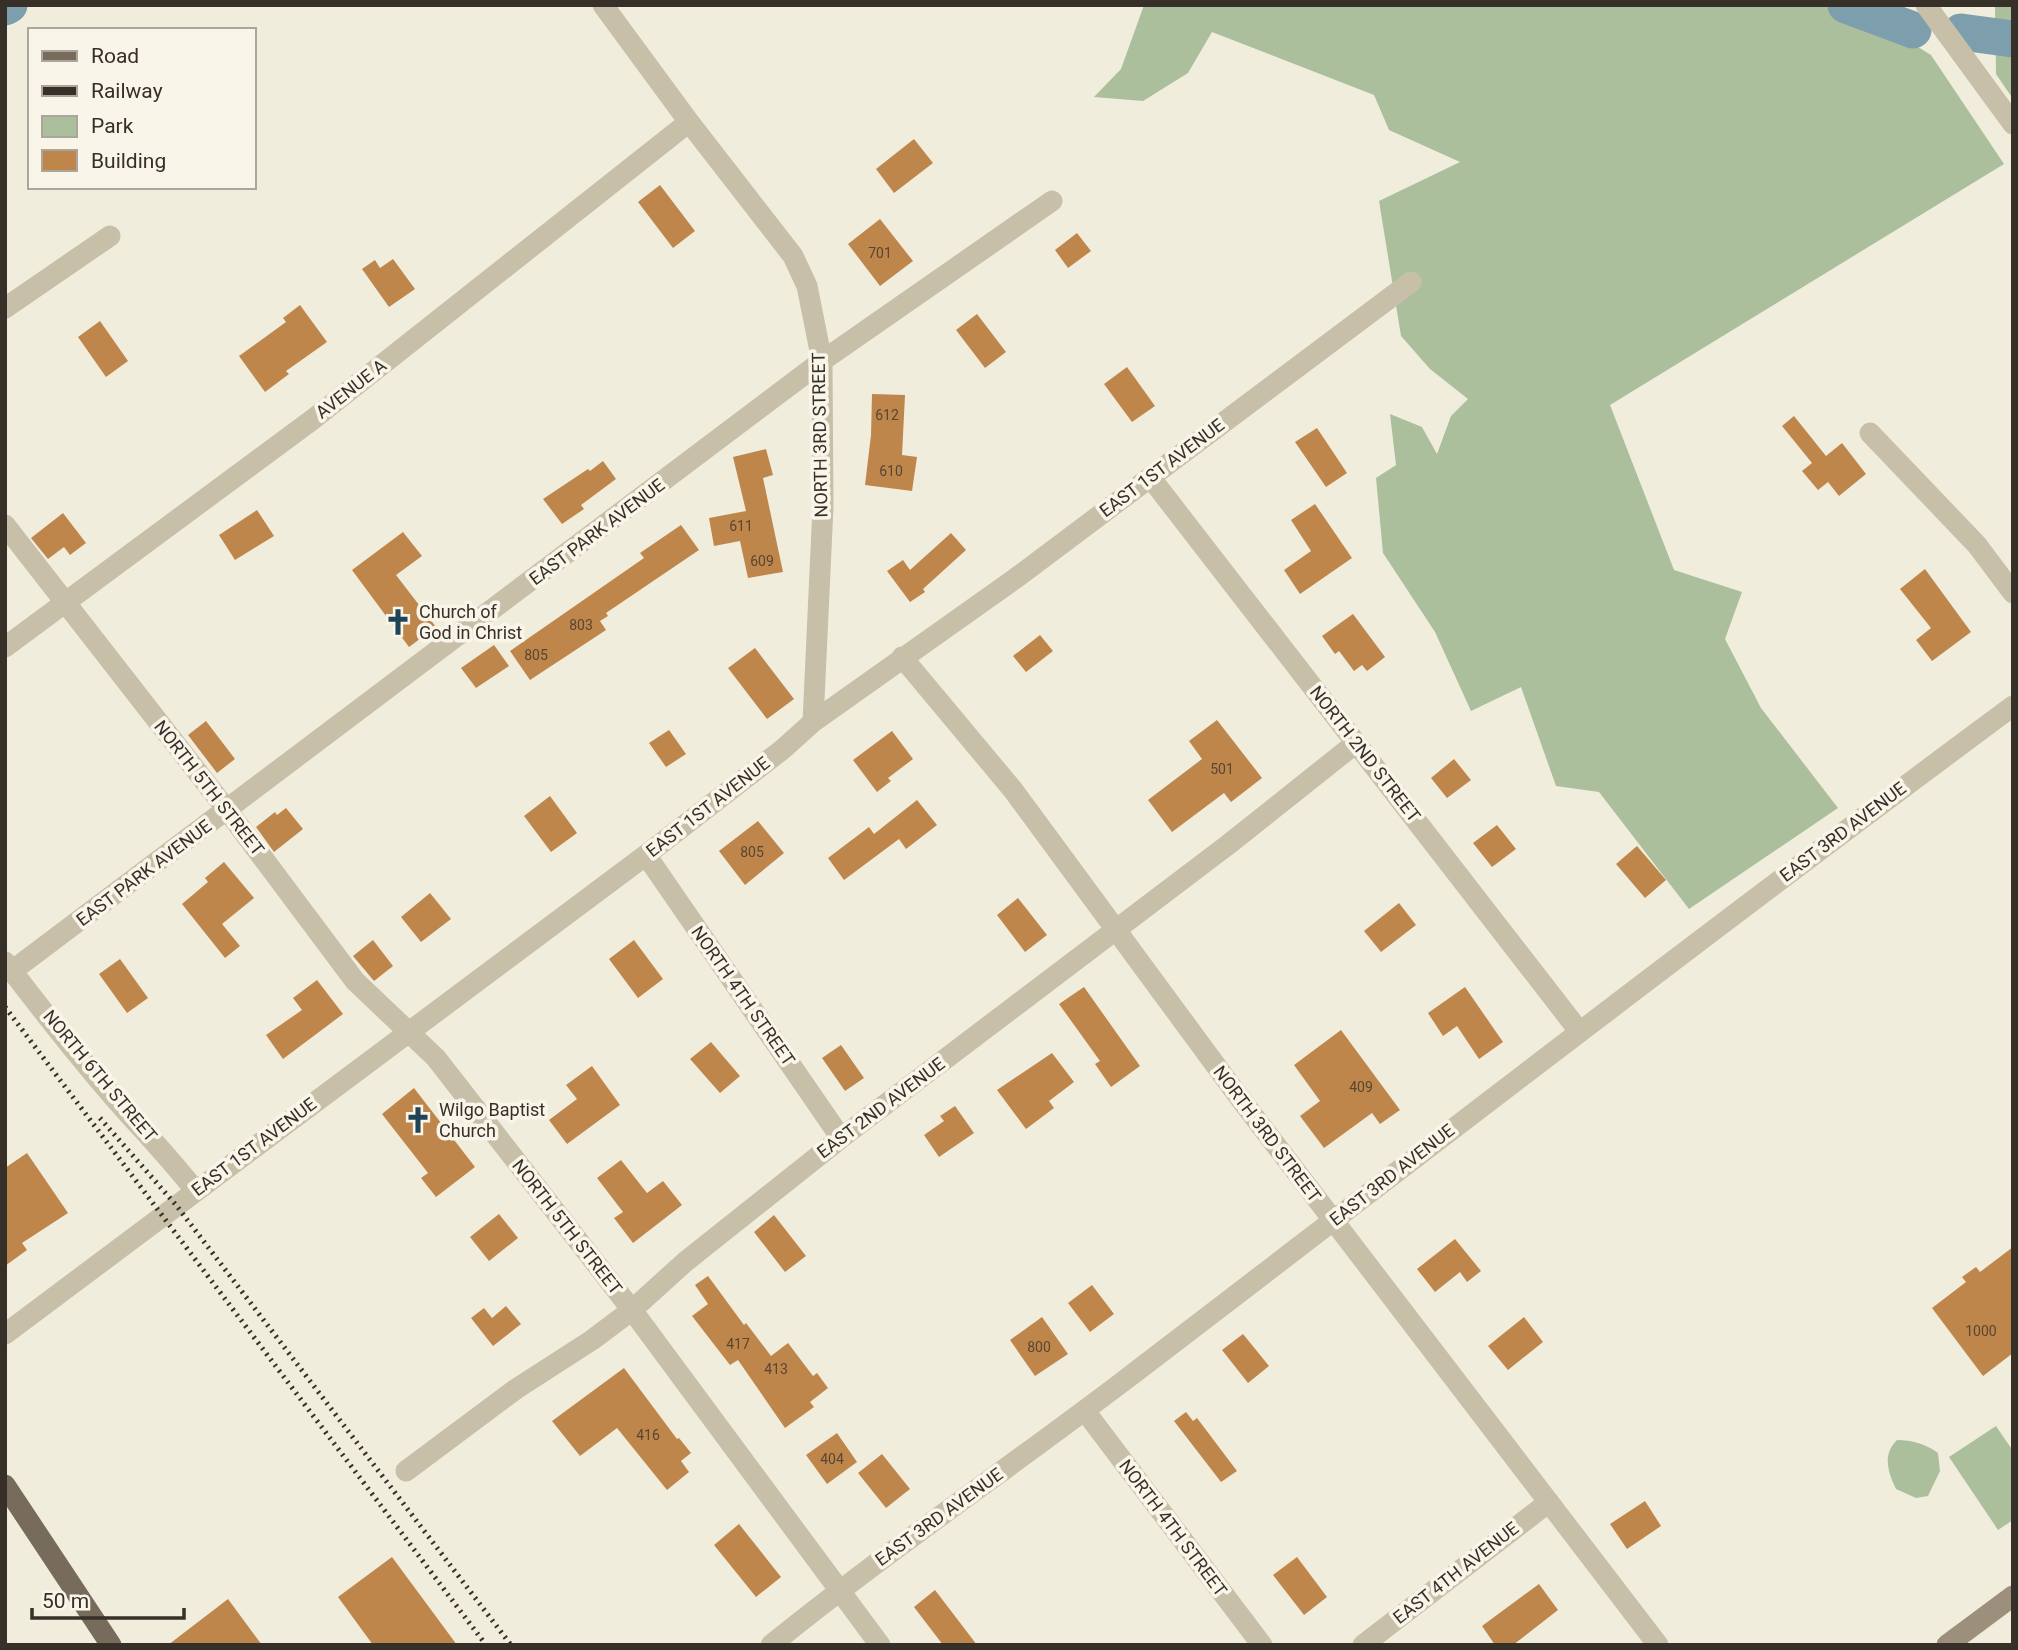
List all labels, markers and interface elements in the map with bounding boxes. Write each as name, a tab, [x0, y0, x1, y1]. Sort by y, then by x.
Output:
legend	[28, 28, 256, 189]
text: Road	[91, 44, 139, 68]
text: Railway	[91, 79, 163, 103]
text: Park	[91, 114, 134, 138]
text: Building	[91, 149, 166, 173]
house number: 701	[868, 245, 892, 261]
street label: NORTH 3RD STREET	[808, 352, 831, 518]
street label: AVENUE A	[311, 354, 390, 423]
house number: 612	[875, 407, 899, 423]
street label: EAST 1ST AVENUE	[1095, 414, 1228, 521]
house number: 610	[879, 463, 903, 479]
street label: EAST PARK AVENUE	[525, 474, 668, 589]
house number: 611	[729, 518, 753, 534]
house number: 609	[750, 553, 774, 569]
place label: Church of God in Christ	[419, 601, 522, 643]
church icon: Church of God in Christ	[383, 607, 413, 637]
house number: 803	[569, 617, 593, 633]
house number: 805	[524, 647, 548, 663]
street label: NORTH 2ND STREET	[1306, 682, 1425, 826]
street label: NORTH 5TH STREET	[150, 716, 269, 860]
street label: EAST 1ST AVENUE	[642, 752, 773, 861]
house number: 501	[1210, 761, 1234, 777]
street label: EAST 3RD AVENUE	[1776, 777, 1910, 886]
street label: EAST PARK AVENUE	[72, 815, 215, 930]
house number: 805	[740, 844, 764, 860]
street label: NORTH 4TH STREET	[687, 922, 800, 1070]
street label: NORTH 6TH STREET	[39, 1005, 162, 1146]
street label: EAST 2ND AVENUE	[813, 1053, 949, 1162]
street label: NORTH 3RD STREET	[1209, 1061, 1326, 1206]
house number: 409	[1349, 1079, 1373, 1095]
street label: EAST 1ST AVENUE	[187, 1093, 320, 1200]
place label: Wilgo Baptist Church	[439, 1099, 545, 1141]
church icon: Wilgo Baptist Church	[403, 1105, 433, 1135]
street label: EAST 3RD AVENUE	[1325, 1119, 1458, 1230]
street label: NORTH 5TH STREET	[508, 1155, 627, 1299]
house number: 1000	[1965, 1323, 1997, 1339]
house number: 417	[726, 1336, 750, 1352]
house number: 800	[1027, 1339, 1051, 1355]
house number: 413	[764, 1361, 788, 1377]
house number: 416	[636, 1427, 660, 1443]
house number: 404	[820, 1451, 844, 1467]
street label: NORTH 4TH STREET	[1115, 1455, 1232, 1600]
street label: EAST 3RD AVENUE	[871, 1463, 1007, 1570]
street label: EAST 4TH AVENUE	[1389, 1517, 1522, 1628]
scale bar	[32, 1576, 184, 1620]
text: 50 m	[42, 1589, 89, 1613]

